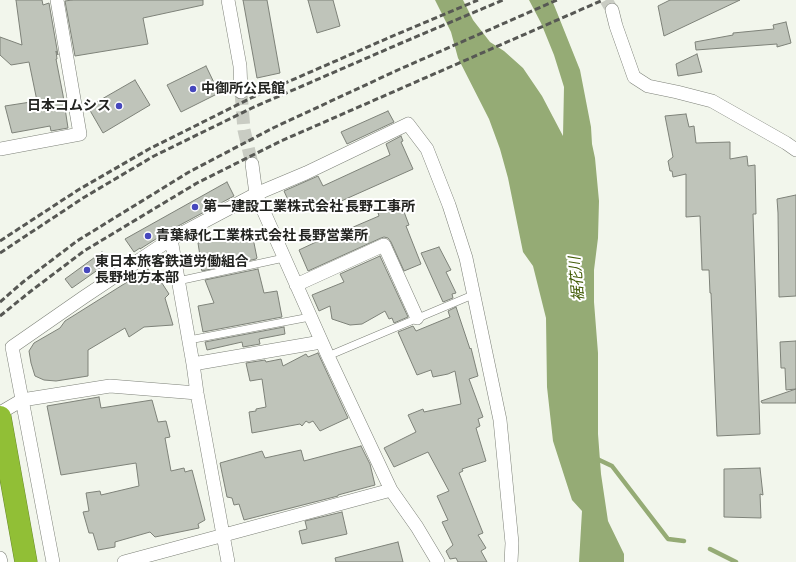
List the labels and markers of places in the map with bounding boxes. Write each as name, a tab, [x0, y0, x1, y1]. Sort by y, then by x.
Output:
place label: 中御所公民館	[201, 81, 285, 97]
marker: 中御所公民館	[188, 84, 198, 94]
place label: 日本コムシス	[27, 98, 111, 114]
marker: 日本コムシス	[114, 101, 124, 111]
place label: 第一建設工業株式会社 長野工事所	[203, 199, 415, 215]
marker: 第一建設工業株式会社 長野工事所	[190, 202, 200, 212]
place label: 青葉緑化工業株式会社 長野営業所	[156, 228, 368, 244]
marker: 青葉緑化工業株式会社 長野営業所	[143, 231, 153, 241]
place label: 東日本旅客鉄道労働組合 長野地方本部	[95, 254, 249, 286]
marker: 東日本旅客鉄道労働組合 長野地方本部	[82, 265, 92, 275]

